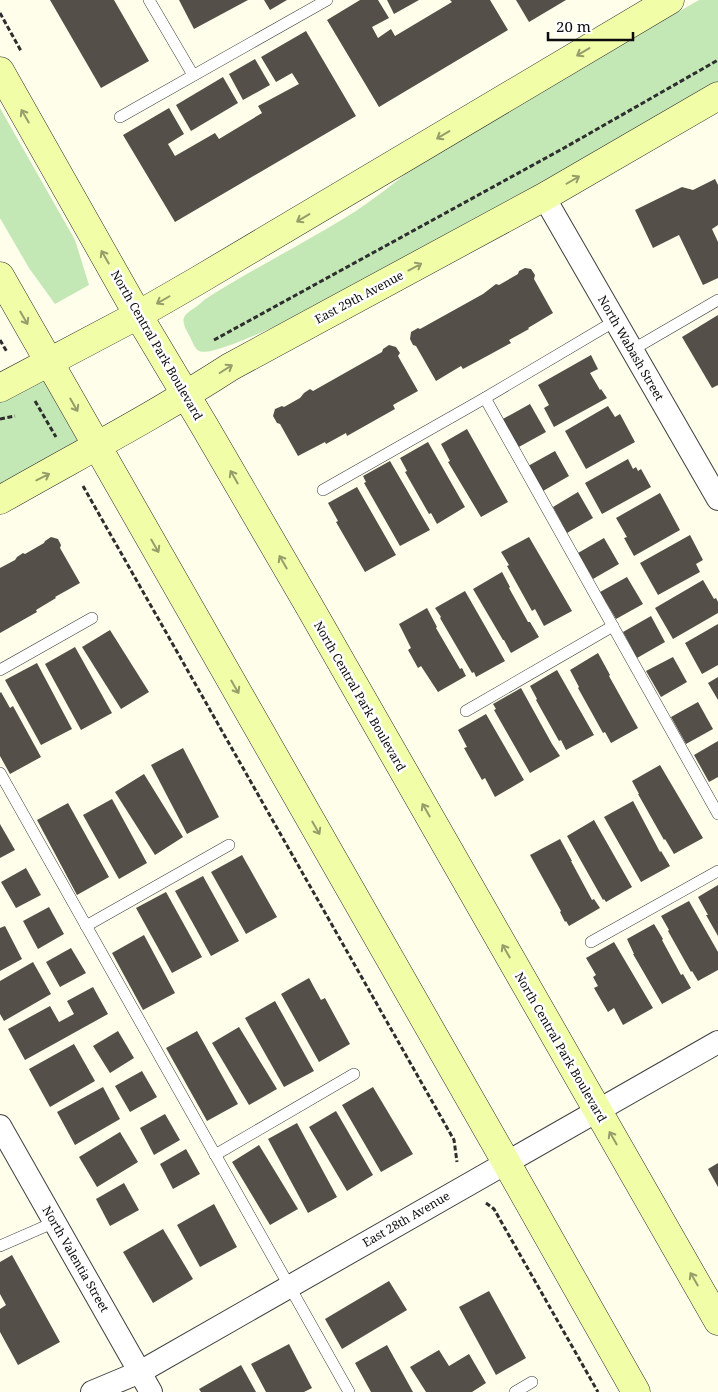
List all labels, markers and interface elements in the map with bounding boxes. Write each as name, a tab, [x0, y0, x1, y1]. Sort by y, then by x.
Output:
scale bar	[548, 10, 633, 42]
text: 20 m	[556, 16, 591, 36]
one-way arrow	[576, 47, 590, 57]
one-way arrow	[20, 108, 30, 123]
one-way arrow	[436, 130, 450, 140]
one-way arrow	[566, 175, 580, 185]
one-way arrow	[297, 213, 311, 223]
one-way arrow	[100, 250, 110, 265]
one-way arrow	[408, 261, 422, 271]
street label: East 29th Avenue	[312, 266, 406, 328]
street label: North Central Park Boulevard	[107, 267, 207, 424]
street label: North Wabash Street	[594, 292, 668, 404]
one-way arrow	[156, 296, 171, 306]
one-way arrow	[20, 311, 30, 325]
one-way arrow	[219, 364, 233, 374]
one-way arrow	[69, 397, 79, 412]
one-way arrow	[229, 470, 239, 485]
one-way arrow	[35, 472, 50, 482]
one-way arrow	[150, 538, 160, 552]
one-way arrow	[278, 555, 288, 570]
street label: North Central Park Boulevard	[310, 618, 410, 775]
one-way arrow	[231, 679, 241, 693]
one-way arrow	[421, 803, 431, 818]
one-way arrow	[311, 820, 321, 835]
one-way arrow	[501, 945, 511, 959]
street label: North Central Park Boulevard	[511, 969, 611, 1126]
one-way arrow	[608, 1131, 617, 1146]
street label: East 28th Avenue	[359, 1187, 453, 1251]
street label: North Valentia Street	[39, 1203, 113, 1315]
one-way arrow	[688, 1273, 698, 1287]

